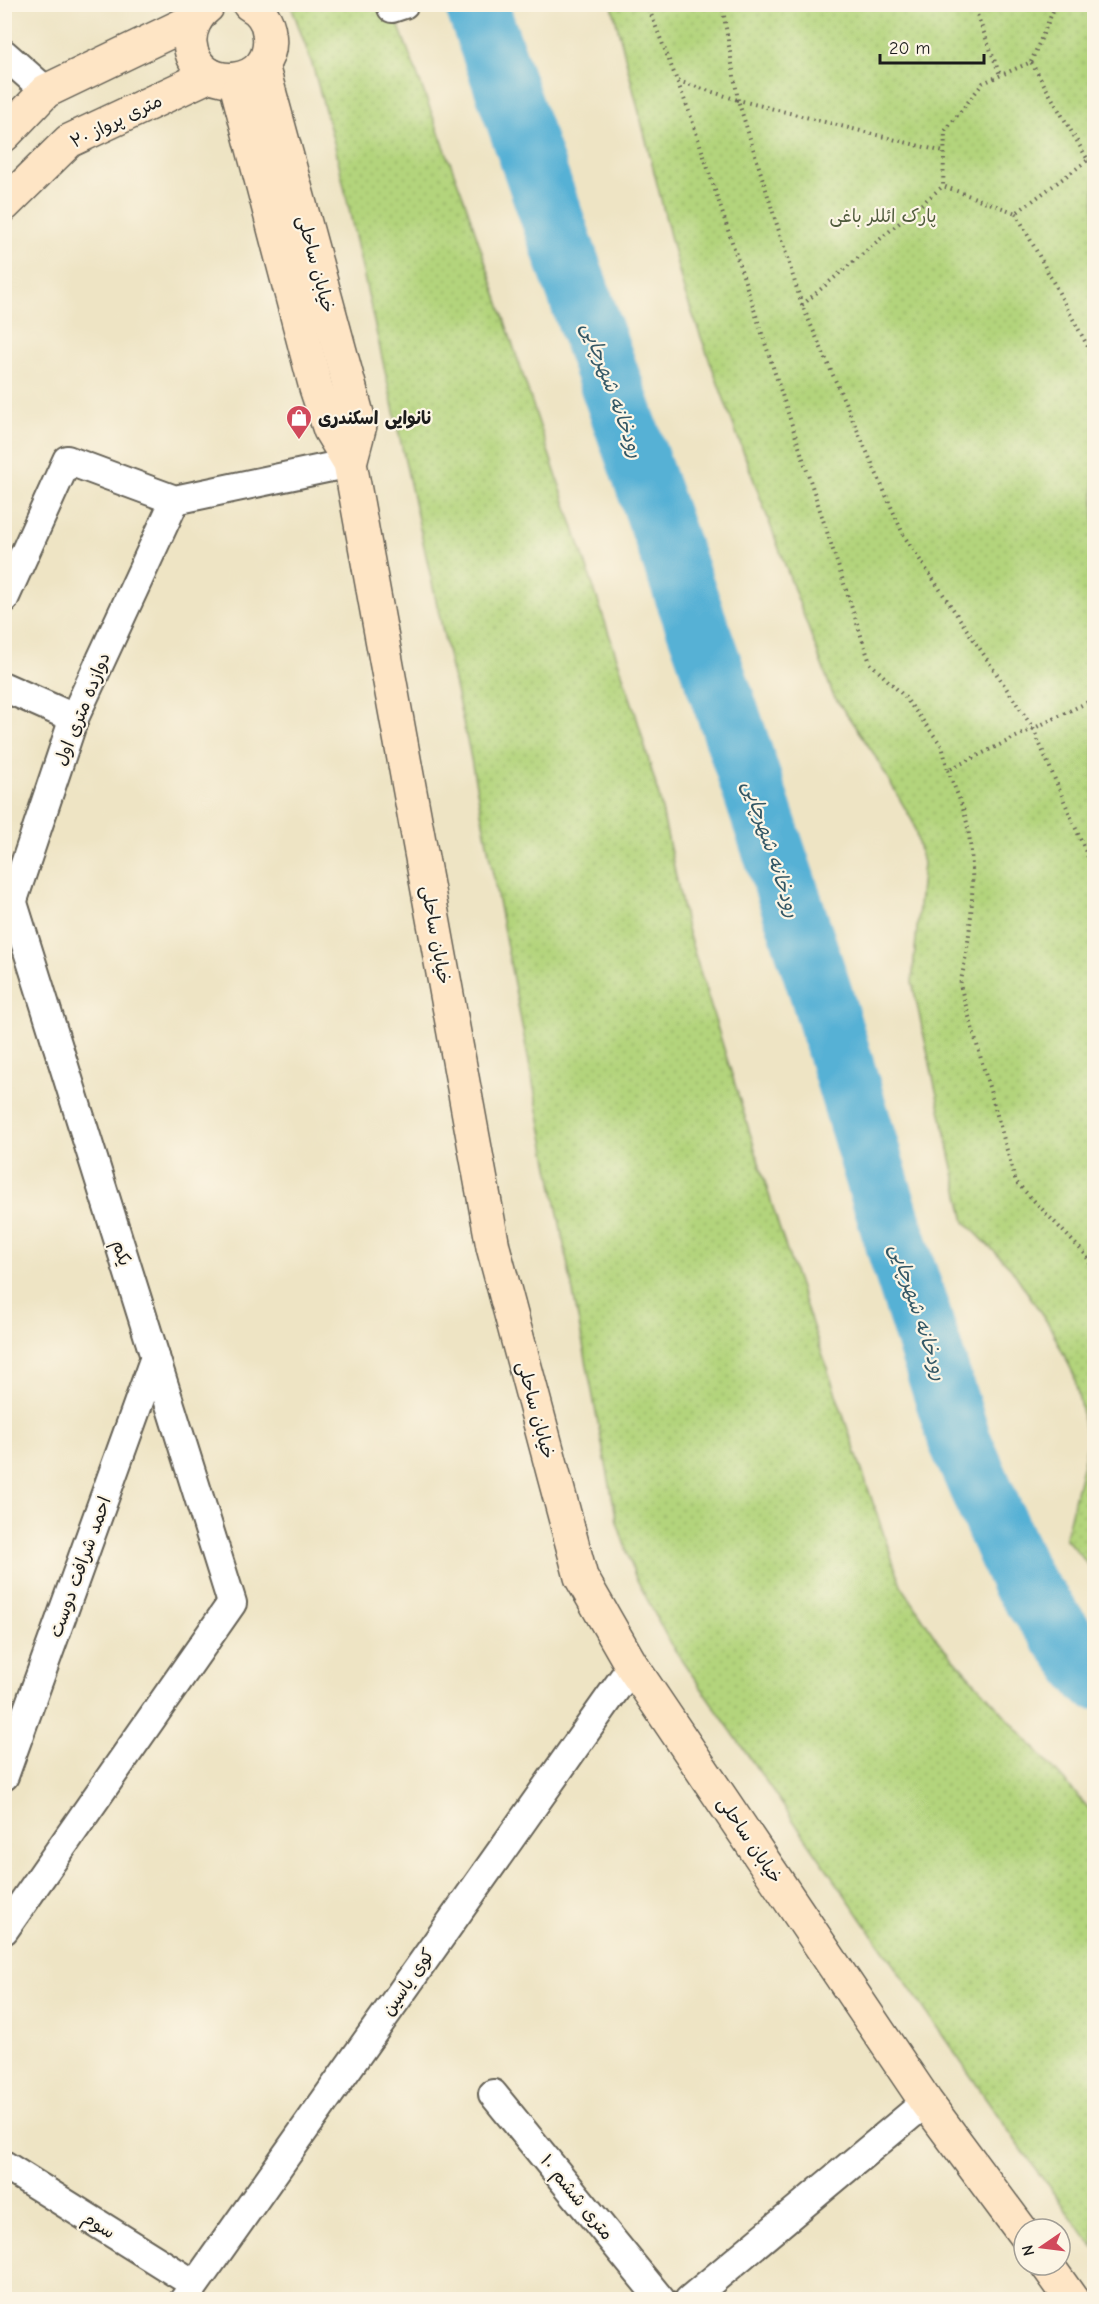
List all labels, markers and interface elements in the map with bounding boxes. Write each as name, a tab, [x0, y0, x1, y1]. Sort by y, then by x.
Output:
scale bar	[880, 27, 984, 65]
text: 20 m	[889, 38, 930, 59]
street label: ۲۰ متری پرواز	[67, 90, 166, 154]
park label: پارک ائللر باغی	[830, 206, 936, 228]
street label: خیابان ساحلی	[292, 213, 339, 315]
water label: رودخانه شهرچایی	[576, 319, 648, 462]
shop icon: نانوایی اسکندری	[284, 403, 314, 441]
place label: نانوایی اسکندری	[318, 408, 433, 430]
street label: دوازده متری اول	[50, 650, 115, 769]
water label: رودخانه شهرچایی	[738, 778, 805, 921]
street label: خیابان ساحلی	[416, 884, 455, 986]
street label: یکم	[105, 1238, 135, 1269]
water label: رودخانه شهرچایی	[885, 1241, 952, 1384]
street label: خیابان ساحلی	[512, 1359, 559, 1461]
street label: احمد شرافت دوست	[45, 1494, 116, 1640]
street label: خیابان ساحلی	[713, 1793, 786, 1888]
street label: کوی یاسین	[378, 1944, 439, 2020]
street label: ۱۰ متری ششم	[533, 2150, 617, 2246]
street label: سوم	[77, 2207, 119, 2246]
north arrow	[1012, 2217, 1072, 2277]
text: N	[1018, 2243, 1038, 2258]

